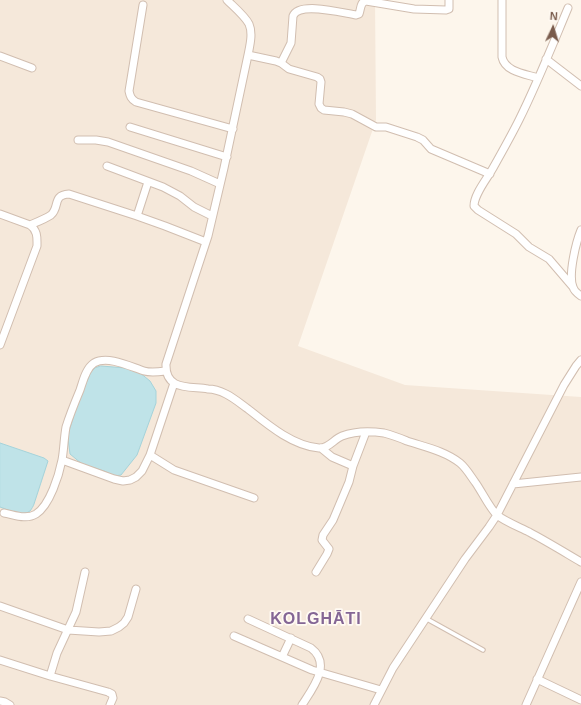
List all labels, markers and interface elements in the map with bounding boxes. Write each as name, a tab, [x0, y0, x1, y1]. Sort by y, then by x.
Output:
north arrow	[533, 8, 573, 48]
text: N	[549, 10, 558, 22]
district label: KOLGHĀTI	[270, 610, 362, 630]

